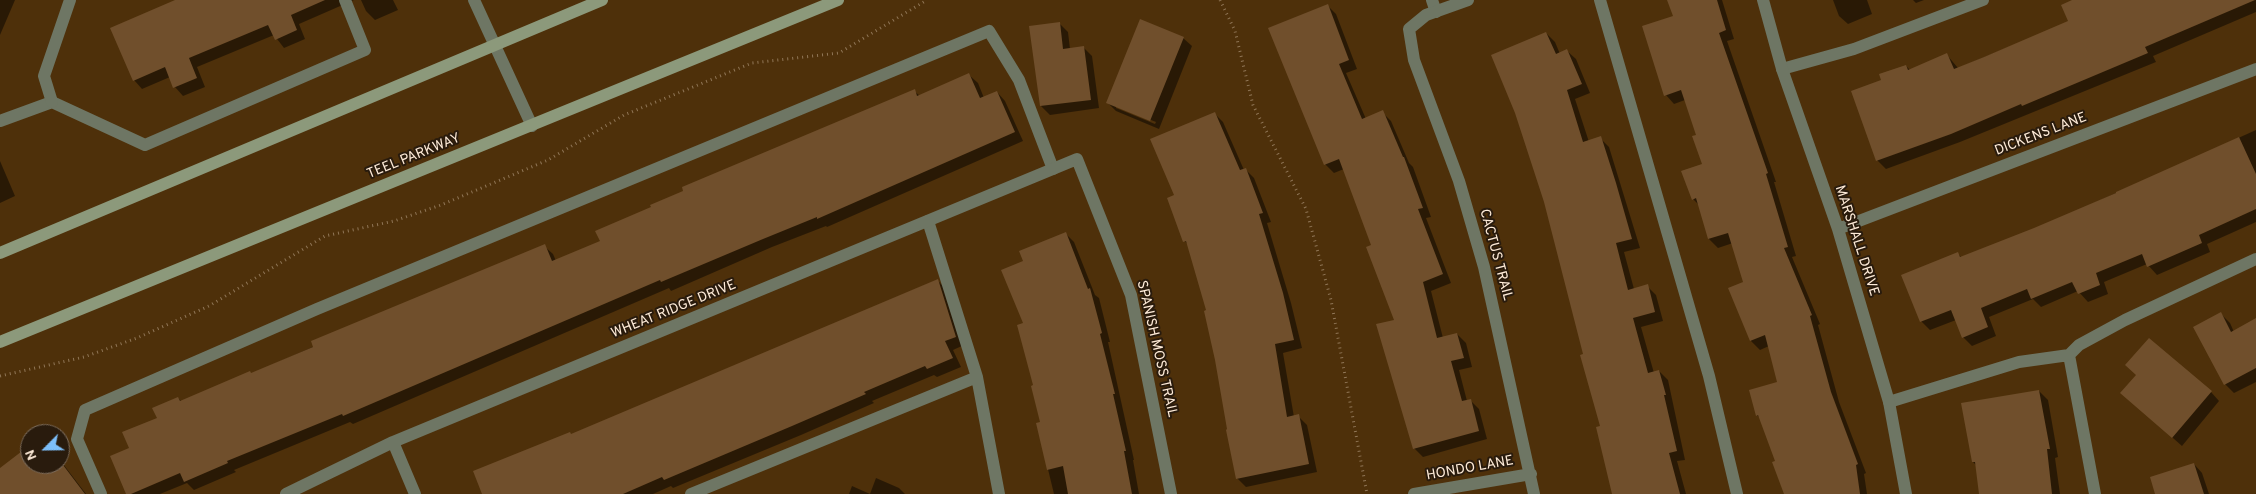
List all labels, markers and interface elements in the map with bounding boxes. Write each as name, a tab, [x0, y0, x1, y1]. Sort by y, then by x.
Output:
street label: DICKENS LANE	[1993, 110, 2089, 160]
street label: TEEL PARKWAY	[365, 131, 463, 183]
street label: MARSHALL DRIVE	[1830, 184, 1882, 298]
street label: CACTUS TRAIL	[1475, 207, 1515, 303]
street label: WHEAT RIDGE DRIVE	[609, 277, 739, 343]
street label: SPANISH MOSS TRAIL	[1132, 279, 1180, 419]
north arrow	[20, 424, 70, 474]
text: N	[22, 447, 41, 463]
street label: HONDO LANE	[1425, 453, 1515, 485]

